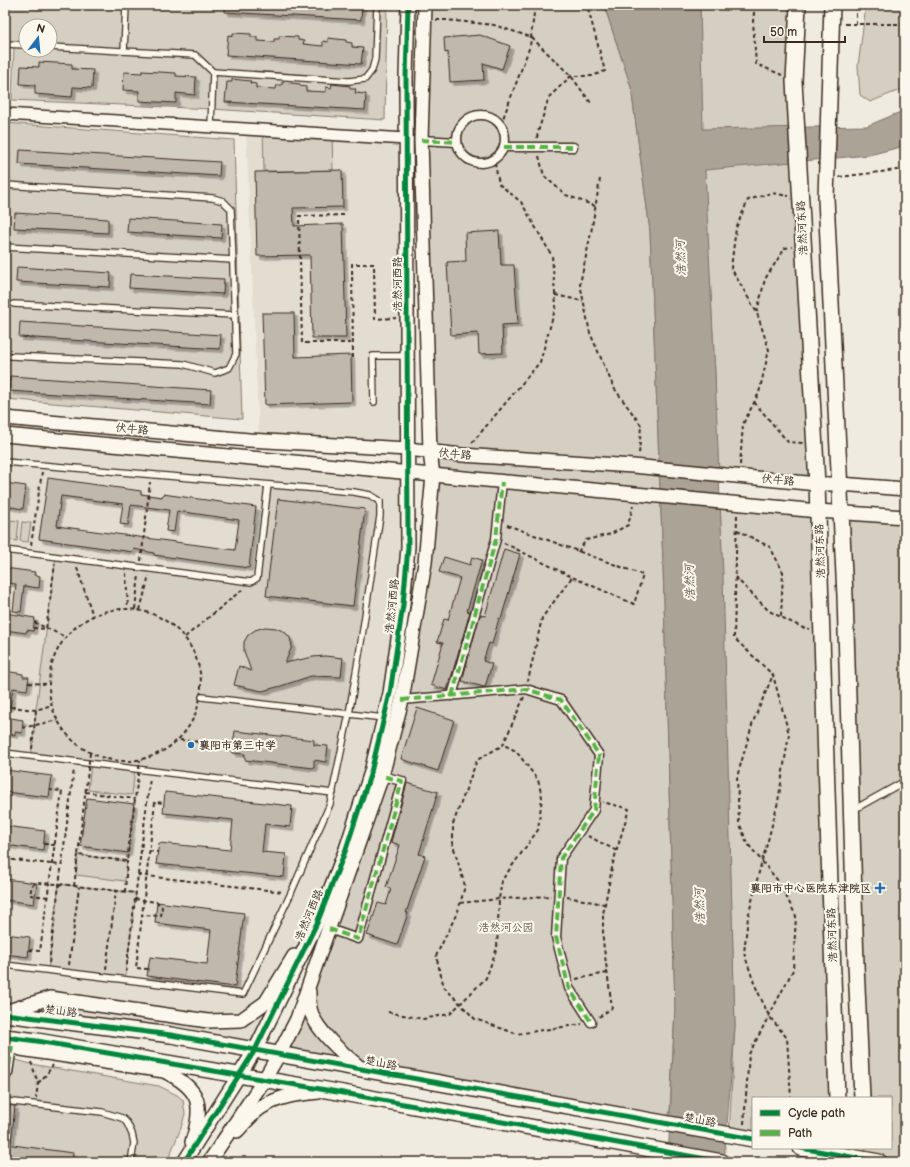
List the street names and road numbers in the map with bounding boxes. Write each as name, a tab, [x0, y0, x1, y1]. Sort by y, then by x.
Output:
street label: 浩然河东路	[794, 200, 810, 256]
street label: 浩然河西路	[391, 257, 404, 312]
street label: 伏牛路	[115, 421, 149, 437]
street label: 伏牛路	[438, 446, 472, 462]
street label: 伏牛路	[761, 472, 795, 488]
street label: 浩然河东路	[813, 523, 827, 579]
street label: 浩然河西路	[383, 578, 401, 634]
street label: 浩然河西路	[292, 887, 326, 943]
street label: 浩然河东路	[825, 907, 839, 963]
street label: 楚山路	[44, 1003, 78, 1019]
street label: 楚山路	[364, 1054, 398, 1072]
street label: 楚山路	[683, 1111, 717, 1129]

